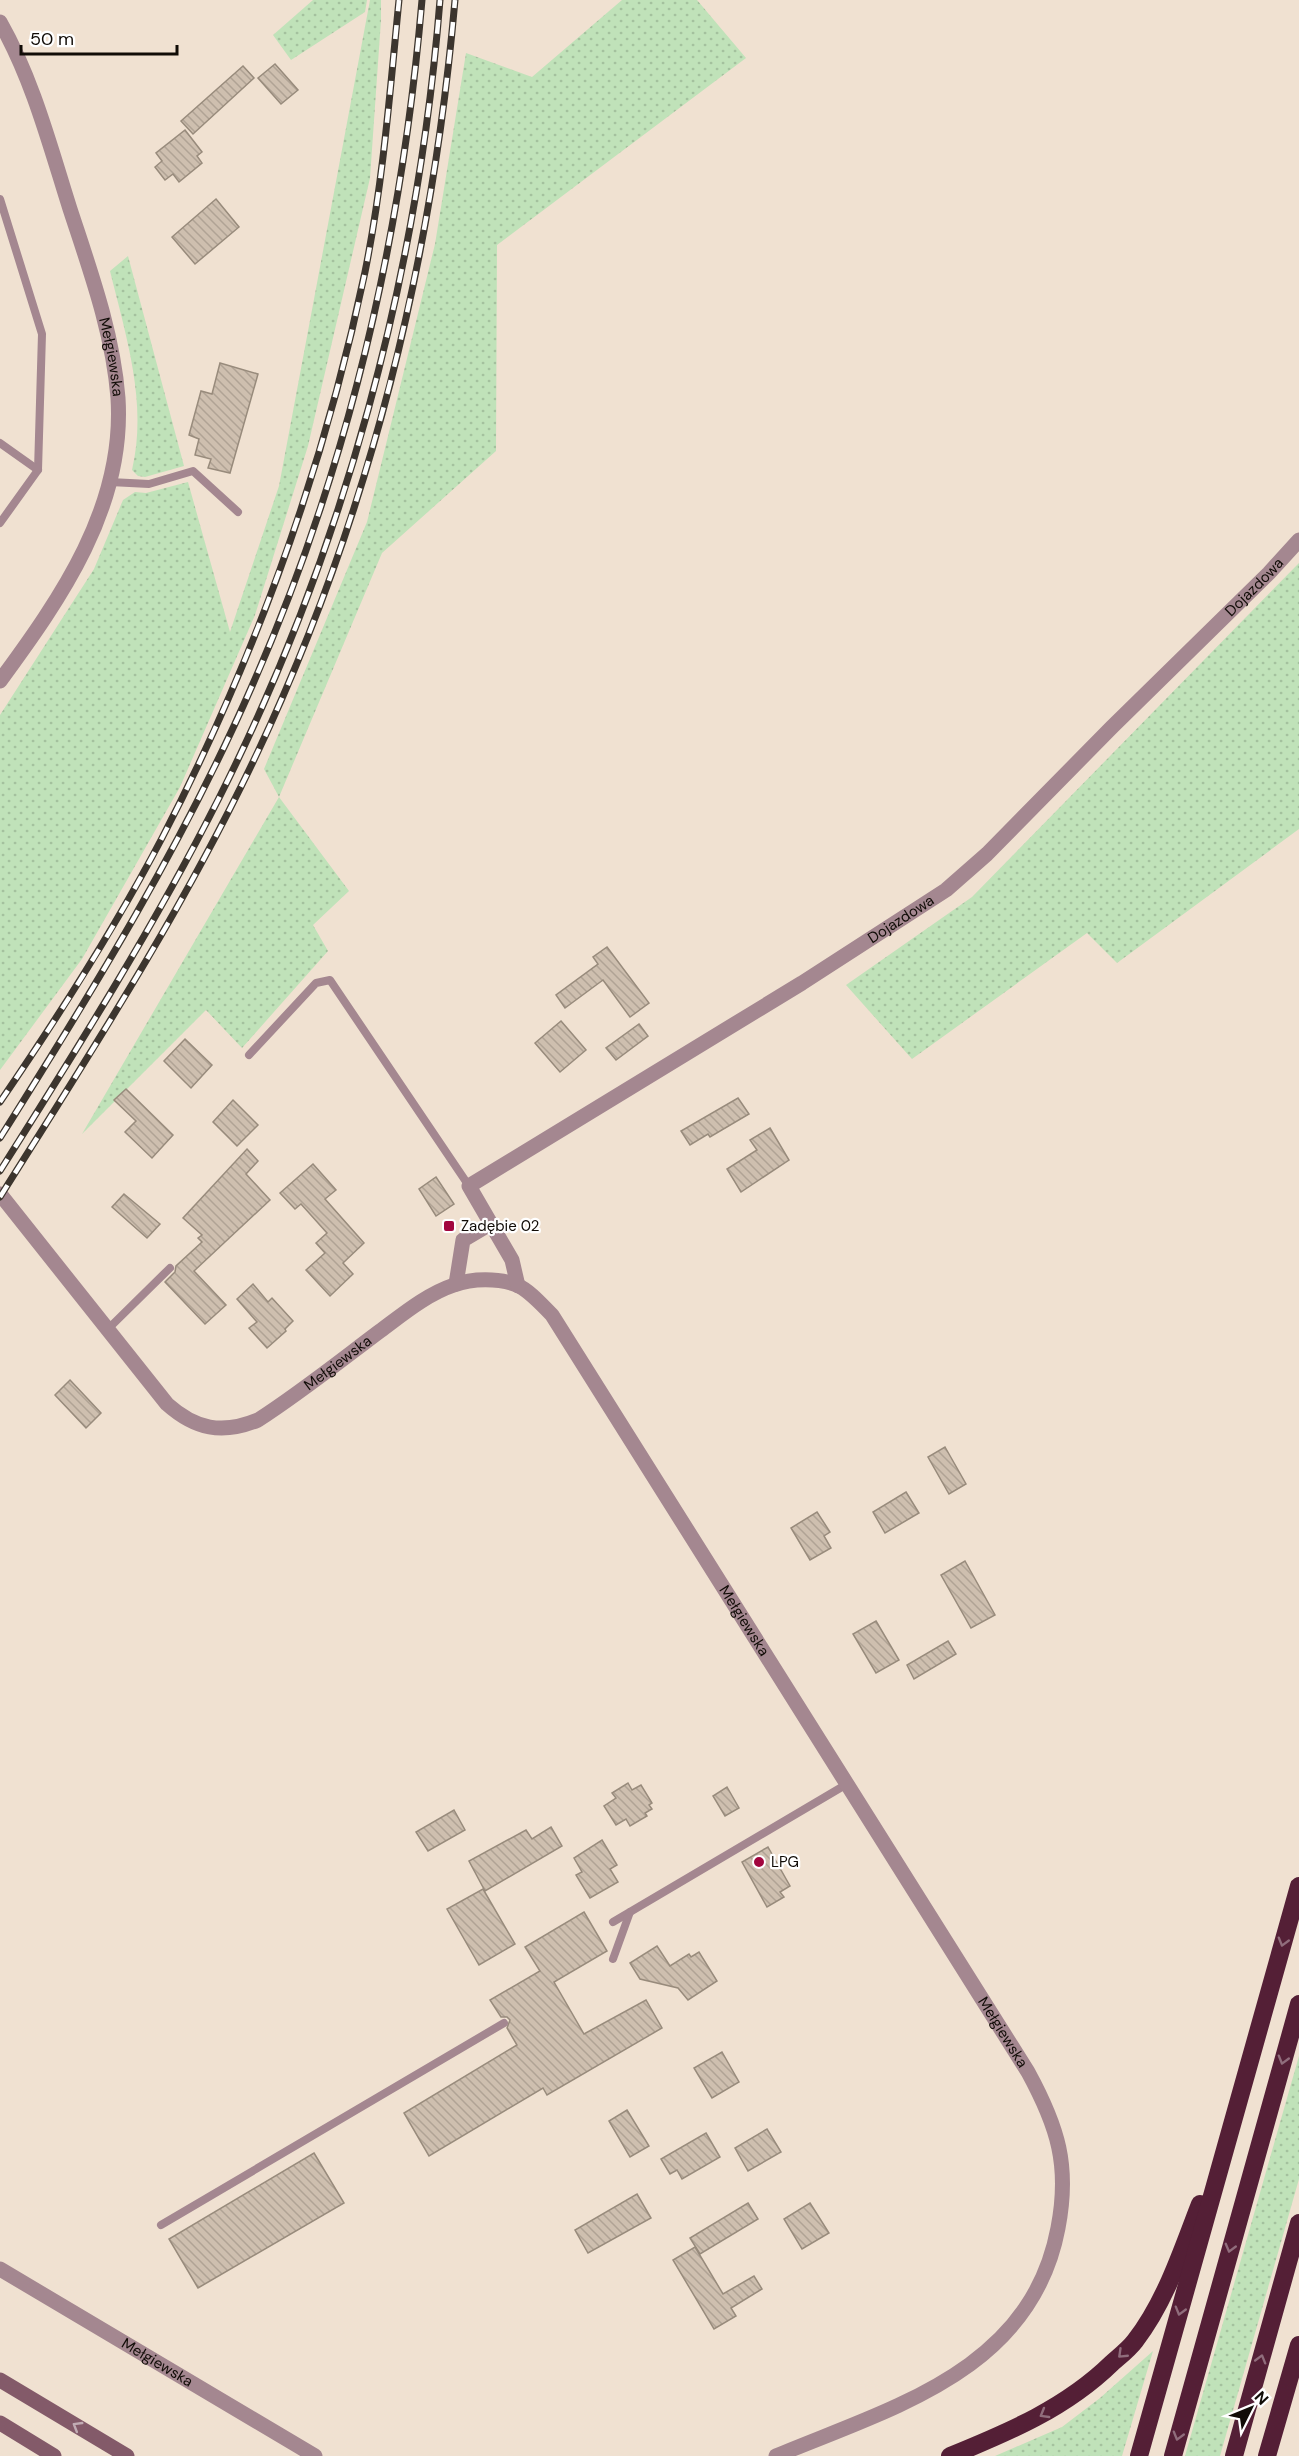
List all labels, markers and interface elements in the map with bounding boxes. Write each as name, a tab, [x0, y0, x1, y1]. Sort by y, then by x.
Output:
scale bar	[21, 18, 177, 56]
text: 50 m	[30, 27, 74, 51]
street label: Mełgiewska	[94, 315, 128, 397]
street label: Dojazdowa	[1221, 553, 1288, 621]
street label: Dojazdowa	[864, 890, 938, 948]
place label: Zadębie 02	[461, 1216, 539, 1236]
marker: Zadębie 02	[442, 1219, 456, 1233]
street label: Mełgiewska	[300, 1331, 376, 1395]
street label: Mełgiewska	[715, 1582, 774, 1660]
place label: LPG	[771, 1852, 799, 1872]
marker: LPG	[752, 1855, 766, 1869]
one-way arrow	[1278, 1936, 1290, 1947]
street label: Mełgiewska	[973, 1993, 1033, 2071]
one-way arrow	[1278, 2054, 1290, 2065]
one-way arrow	[1225, 2243, 1238, 2253]
one-way arrow	[1175, 2305, 1187, 2316]
street label: Mełgiewska	[118, 2333, 197, 2391]
one-way arrow	[1118, 2347, 1128, 2358]
one-way arrow	[1254, 2354, 1266, 2365]
north arrow	[1221, 2378, 1281, 2438]
text: N	[1250, 2387, 1273, 2410]
one-way arrow	[1040, 2407, 1050, 2418]
one-way arrow	[73, 2421, 83, 2433]
one-way arrow	[1173, 2431, 1186, 2441]

